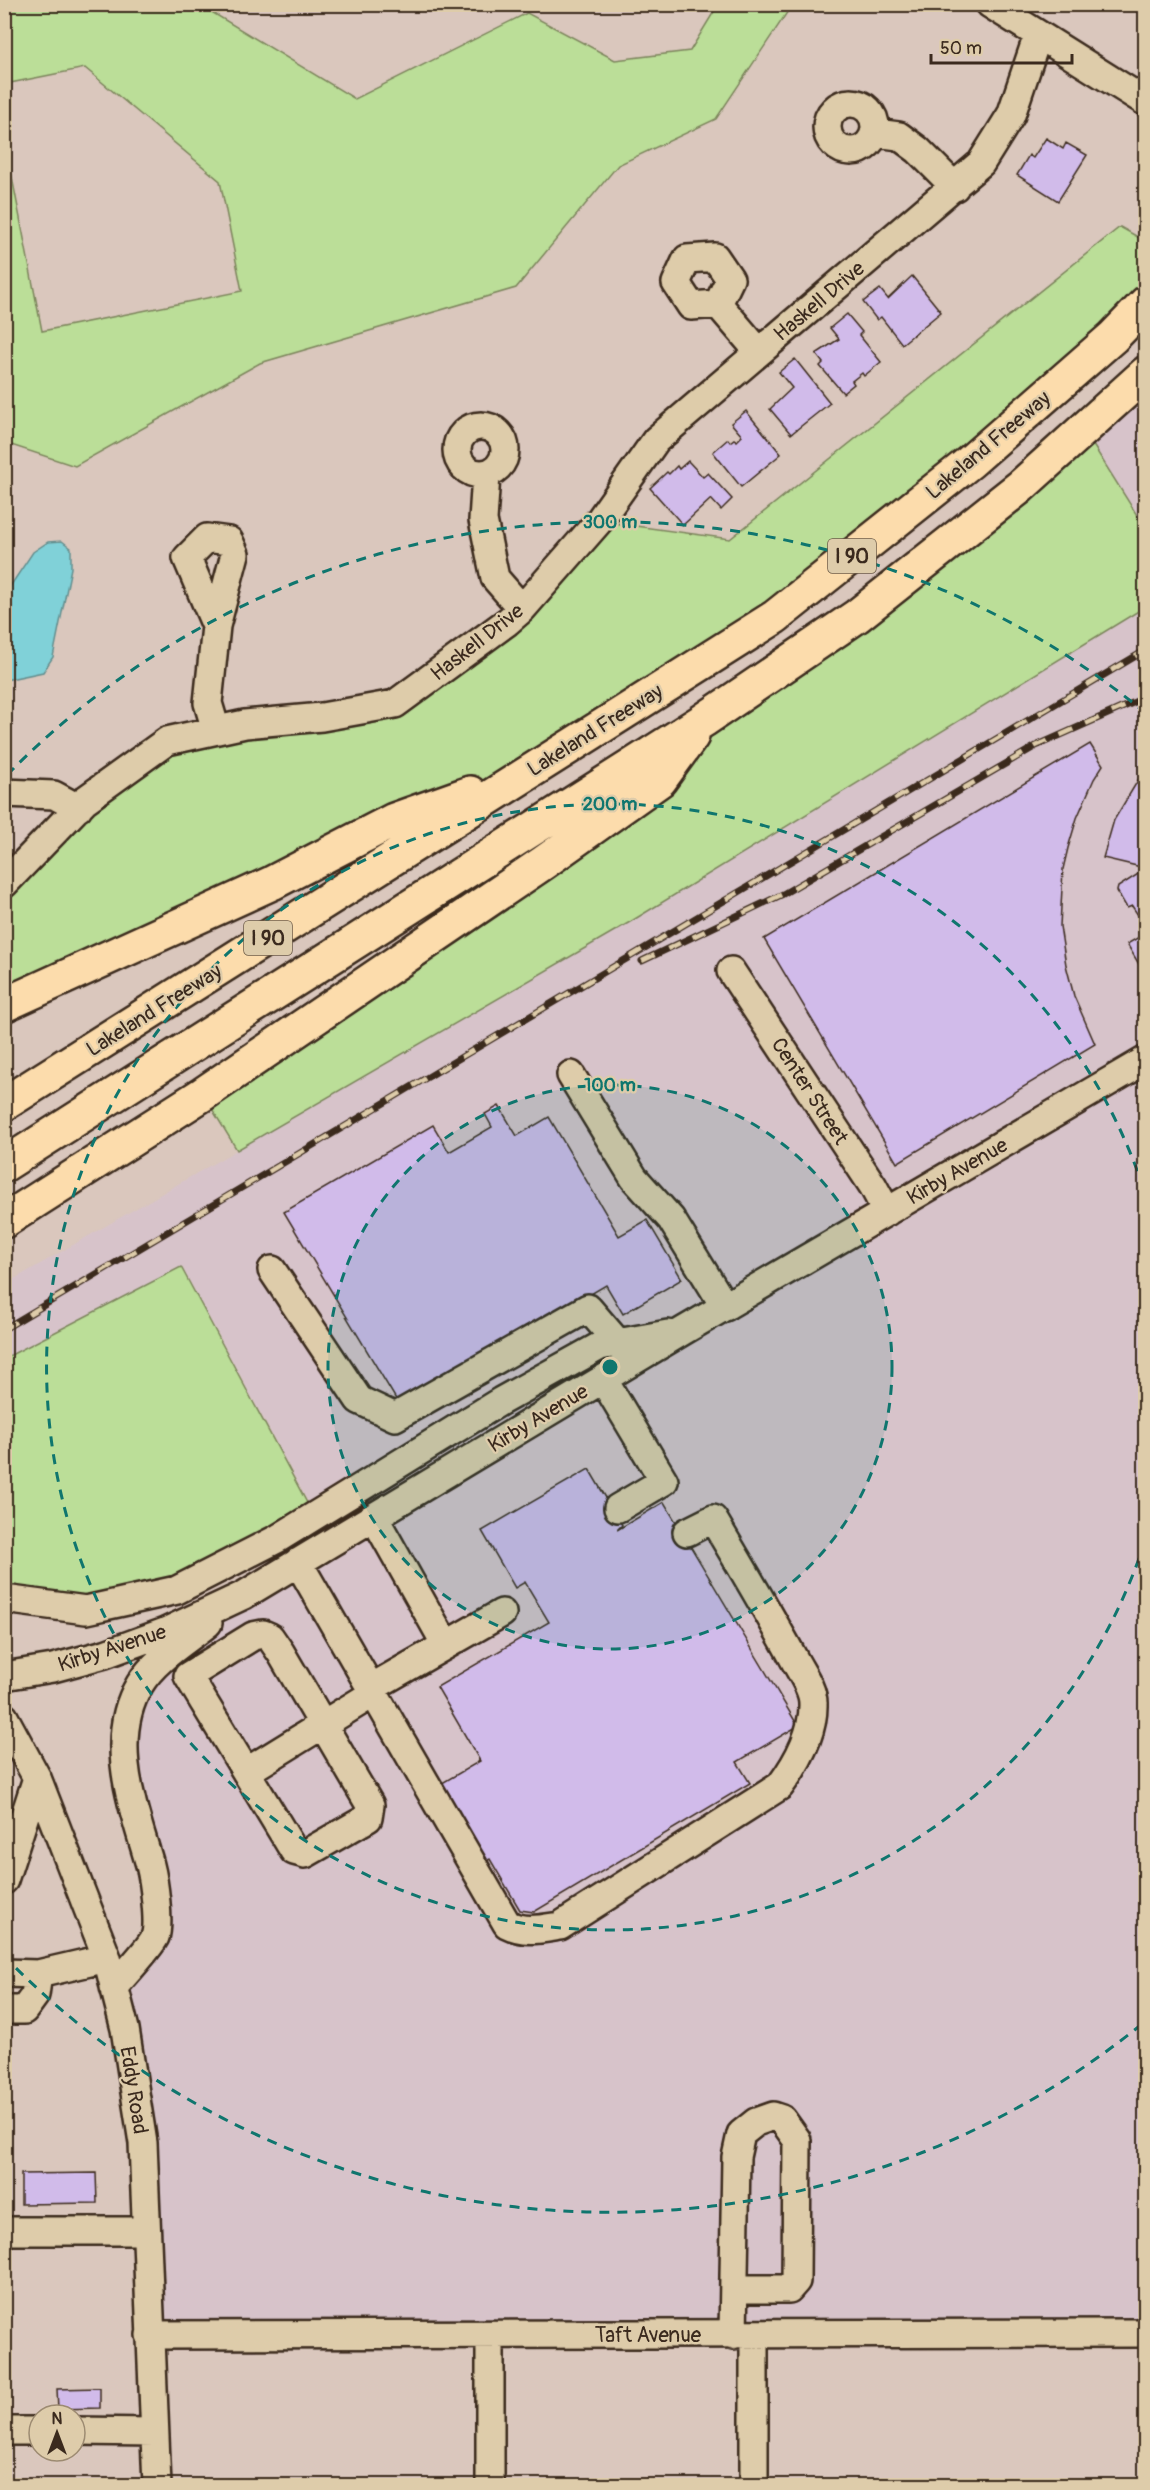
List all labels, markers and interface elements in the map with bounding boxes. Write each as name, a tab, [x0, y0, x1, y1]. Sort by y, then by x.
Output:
scale bar	[931, 27, 1072, 65]
text: 50 m	[940, 37, 982, 60]
street label: Haskell Drive	[768, 255, 871, 347]
street label: Lakeland Freeway	[920, 385, 1056, 506]
text: 300 m	[583, 511, 637, 534]
road number: I 90	[828, 539, 876, 573]
street label: Haskell Drive	[425, 597, 530, 687]
street label: Lakeland Freeway	[522, 678, 668, 783]
text: 200 m	[583, 793, 637, 816]
road number: I 90	[244, 921, 292, 955]
street label: Lakeland Freeway	[81, 958, 227, 1063]
street label: Center Street	[765, 1033, 855, 1150]
text: 100 m	[584, 1074, 636, 1097]
street label: Kirby Avenue	[902, 1131, 1013, 1211]
centre of rings	[600, 1357, 620, 1377]
street label: Kirby Avenue	[483, 1378, 594, 1459]
street label: Kirby Avenue	[55, 1618, 170, 1679]
street label: Eddy Road	[113, 2044, 154, 2136]
street label: Taft Avenue	[595, 2322, 702, 2349]
north arrow	[27, 2403, 87, 2463]
text: N	[52, 2409, 63, 2429]

